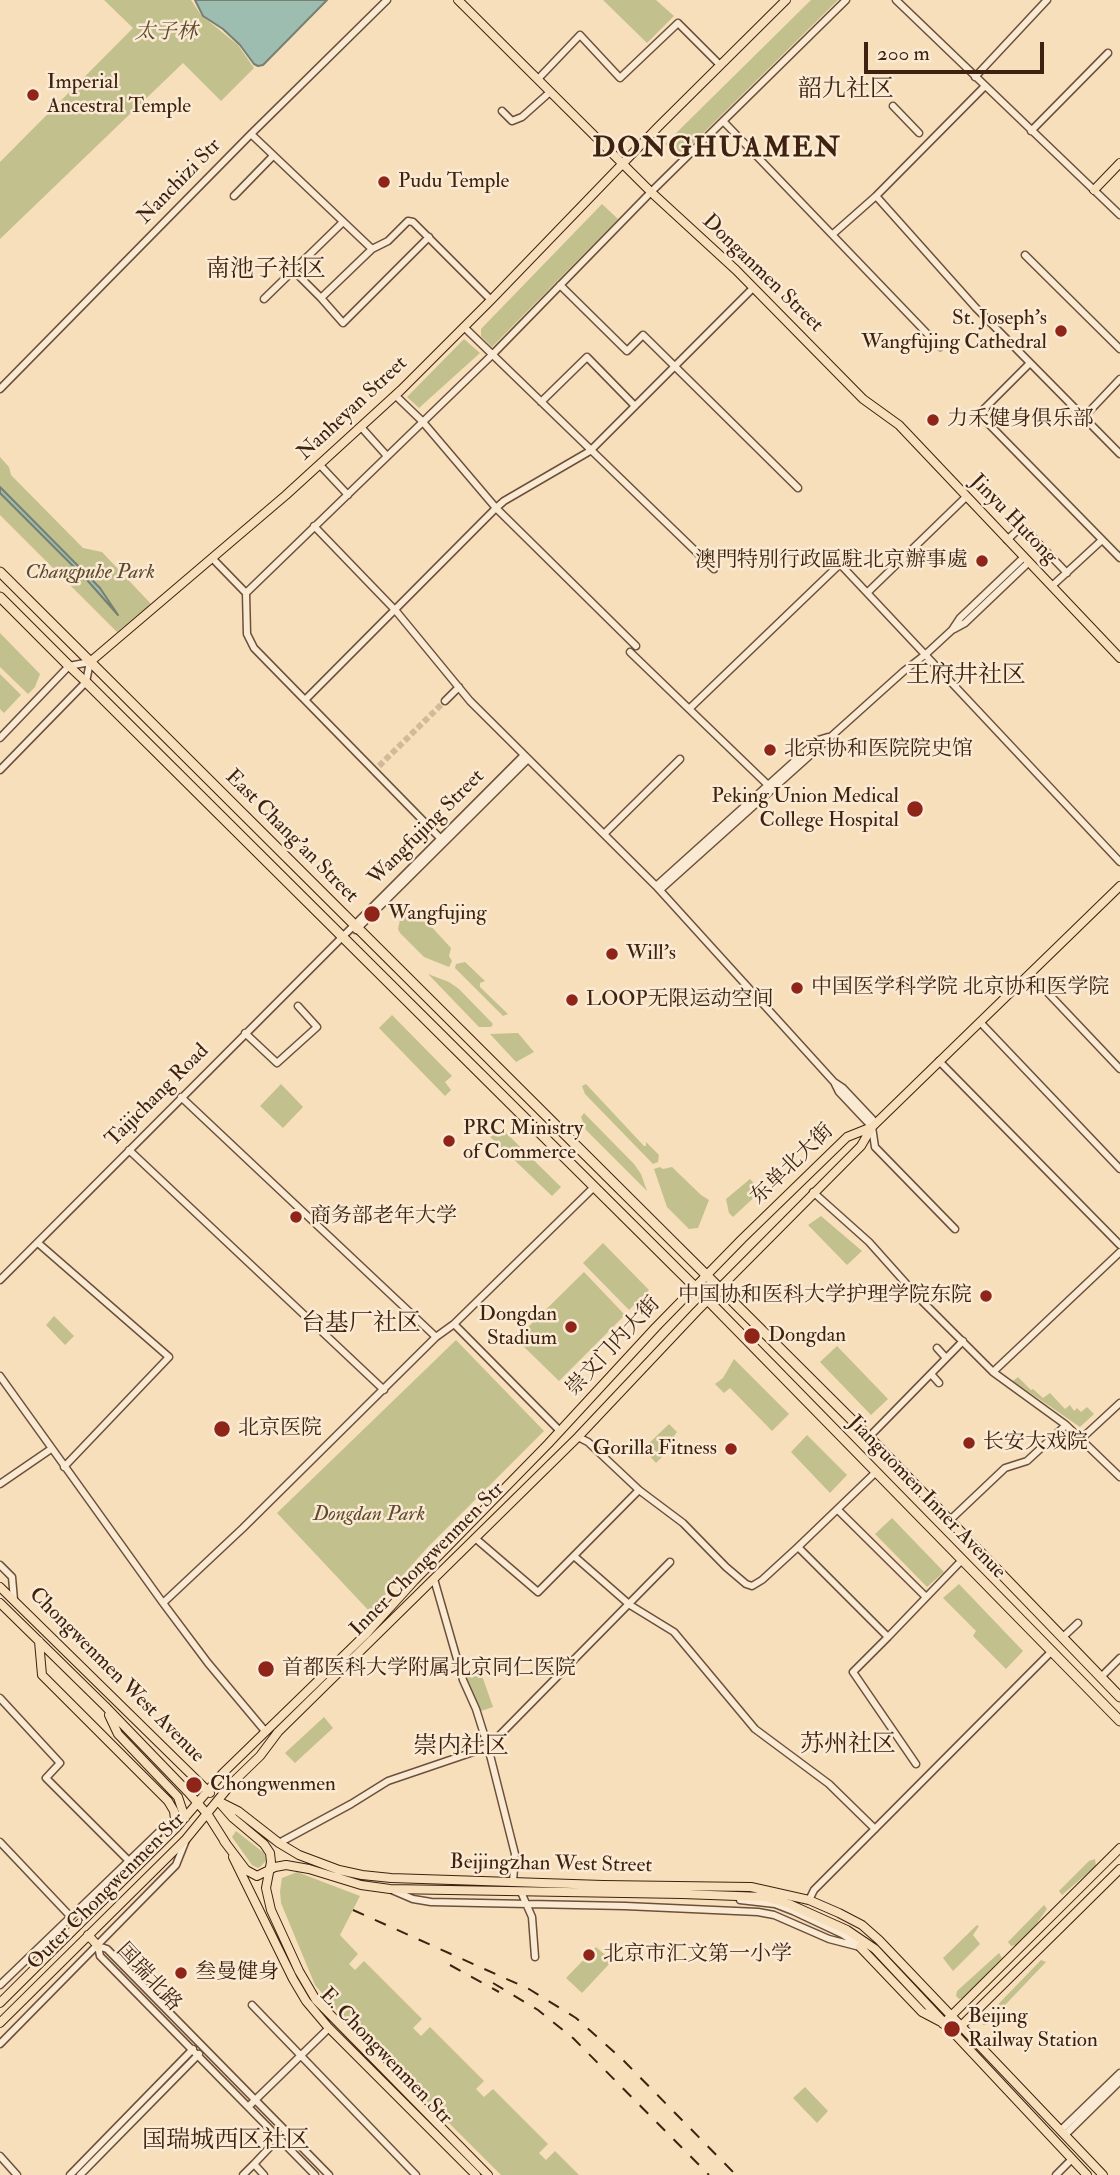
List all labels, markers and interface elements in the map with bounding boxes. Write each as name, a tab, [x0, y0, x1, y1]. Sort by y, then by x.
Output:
park label: 太子林	[135, 20, 197, 46]
scale bar	[868, 28, 1048, 72]
text: 200 m	[877, 40, 930, 67]
place label: Imperial Ancestral Temple	[47, 70, 191, 120]
district label: 韶九社区	[798, 77, 894, 105]
marker: Imperial Ancestral Temple	[25, 87, 41, 103]
district label: DONGHUAMEN	[594, 133, 840, 167]
street label: Nanchizi Str	[133, 134, 227, 230]
place label: Pudu Temple	[398, 169, 509, 195]
marker: Pudu Temple	[376, 174, 392, 190]
street label: Donganmen Street	[696, 210, 828, 338]
district label: 南池子社区	[206, 257, 326, 285]
place label: St. Joseph's Wangfujing Cathedral	[861, 306, 1047, 356]
marker: St. Joseph's Wangfujing Cathedral	[1053, 323, 1069, 339]
street label: Nanheyan Street	[293, 352, 413, 466]
place label: 力禾健身俱乐部	[947, 407, 1094, 433]
marker: 力禾健身俱乐部	[925, 412, 941, 428]
street label: Jinyu Hutong	[964, 470, 1062, 570]
place label: 澳門特別行政區駐北京辦事處	[695, 548, 968, 574]
marker: 澳門特別行政區駐北京辦事處	[974, 553, 990, 569]
park label: Changpuhe Park	[25, 560, 155, 586]
district label: 王府井社区	[906, 663, 1026, 691]
place label: 北京协和医院院史馆	[784, 737, 973, 763]
marker: 北京协和医院院史馆	[762, 742, 778, 758]
street label: East Chang'an Street	[219, 765, 363, 909]
street label: Wangfujing Street	[364, 765, 490, 891]
place label: Peking Union Medical College Hospital	[711, 784, 899, 834]
marker: Peking Union Medical College Hospital	[905, 799, 925, 819]
place label: Wangfujing	[388, 901, 487, 927]
marker: Wangfujing	[362, 904, 382, 924]
place label: Will's	[626, 941, 676, 967]
marker: Will's	[604, 946, 620, 962]
place label: 中国医学科学院 北京协和医学院	[811, 975, 1109, 1001]
marker: 中国医学科学院 北京协和医学院	[789, 980, 805, 996]
place label: LOOP无限运动空间	[586, 987, 774, 1013]
marker: LOOP无限运动空间	[564, 992, 580, 1008]
street label: Taijichang Road	[101, 1039, 215, 1153]
place label: PRC Ministry of Commerce	[463, 1116, 583, 1166]
street label: 东单北大街	[746, 1119, 840, 1211]
marker: PRC Ministry of Commerce	[441, 1133, 457, 1149]
place label: 商务部老年大学	[310, 1204, 457, 1230]
marker: 商务部老年大学	[288, 1209, 304, 1225]
place label: 中国协和医科大学护理学院东院	[678, 1283, 972, 1309]
marker: 中国协和医科大学护理学院东院	[978, 1288, 994, 1304]
street label: 崇文门内大街	[562, 1292, 666, 1402]
place label: Dongdan Stadium	[479, 1302, 557, 1352]
district label: 台基厂社区	[301, 1311, 421, 1339]
marker: Dongdan Stadium	[563, 1319, 579, 1335]
place label: Dongdan	[768, 1323, 846, 1349]
marker: Dongdan	[742, 1326, 762, 1346]
street label: Jianguomen Inner Avenue	[842, 1411, 1010, 1585]
place label: 北京医院	[238, 1416, 322, 1442]
marker: 北京医院	[212, 1419, 232, 1439]
place label: 长安大戏院	[983, 1430, 1088, 1456]
marker: 长安大戏院	[961, 1435, 977, 1451]
place label: Gorilla Fitness	[593, 1436, 717, 1462]
marker: Gorilla Fitness	[723, 1441, 739, 1457]
street label: Inner Chongwenmen Str	[346, 1478, 510, 1642]
park label: Dongdan Park	[313, 1502, 425, 1528]
street label: Chongwenmen West Avenue	[23, 1583, 209, 1769]
place label: 首都医科大学附属北京同仁医院	[282, 1656, 576, 1682]
marker: 首都医科大学附属北京同仁医院	[256, 1659, 276, 1679]
district label: 苏州社区	[800, 1732, 896, 1760]
district label: 崇内社区	[413, 1734, 509, 1762]
place label: Chongwenmen	[210, 1772, 336, 1798]
marker: Chongwenmen	[184, 1775, 204, 1795]
street label: Outer Chongwenmen Str	[23, 1808, 191, 1976]
street label: Beijingzhan West Street	[450, 1851, 652, 1879]
street label: 国瑞北路	[110, 1939, 186, 2017]
place label: 北京市汇文第一小学	[603, 1942, 792, 1968]
marker: 北京市汇文第一小学	[581, 1947, 597, 1963]
place label: 叁曼健身	[195, 1960, 279, 1986]
marker: 叁曼健身	[173, 1965, 189, 1981]
street label: E. Chongwenmen Str	[313, 1983, 457, 2131]
place label: Beijing Railway Station	[968, 2004, 1098, 2054]
marker: Beijing Railway Station	[942, 2019, 962, 2039]
district label: 国瑞城西区社区	[142, 2128, 310, 2156]

